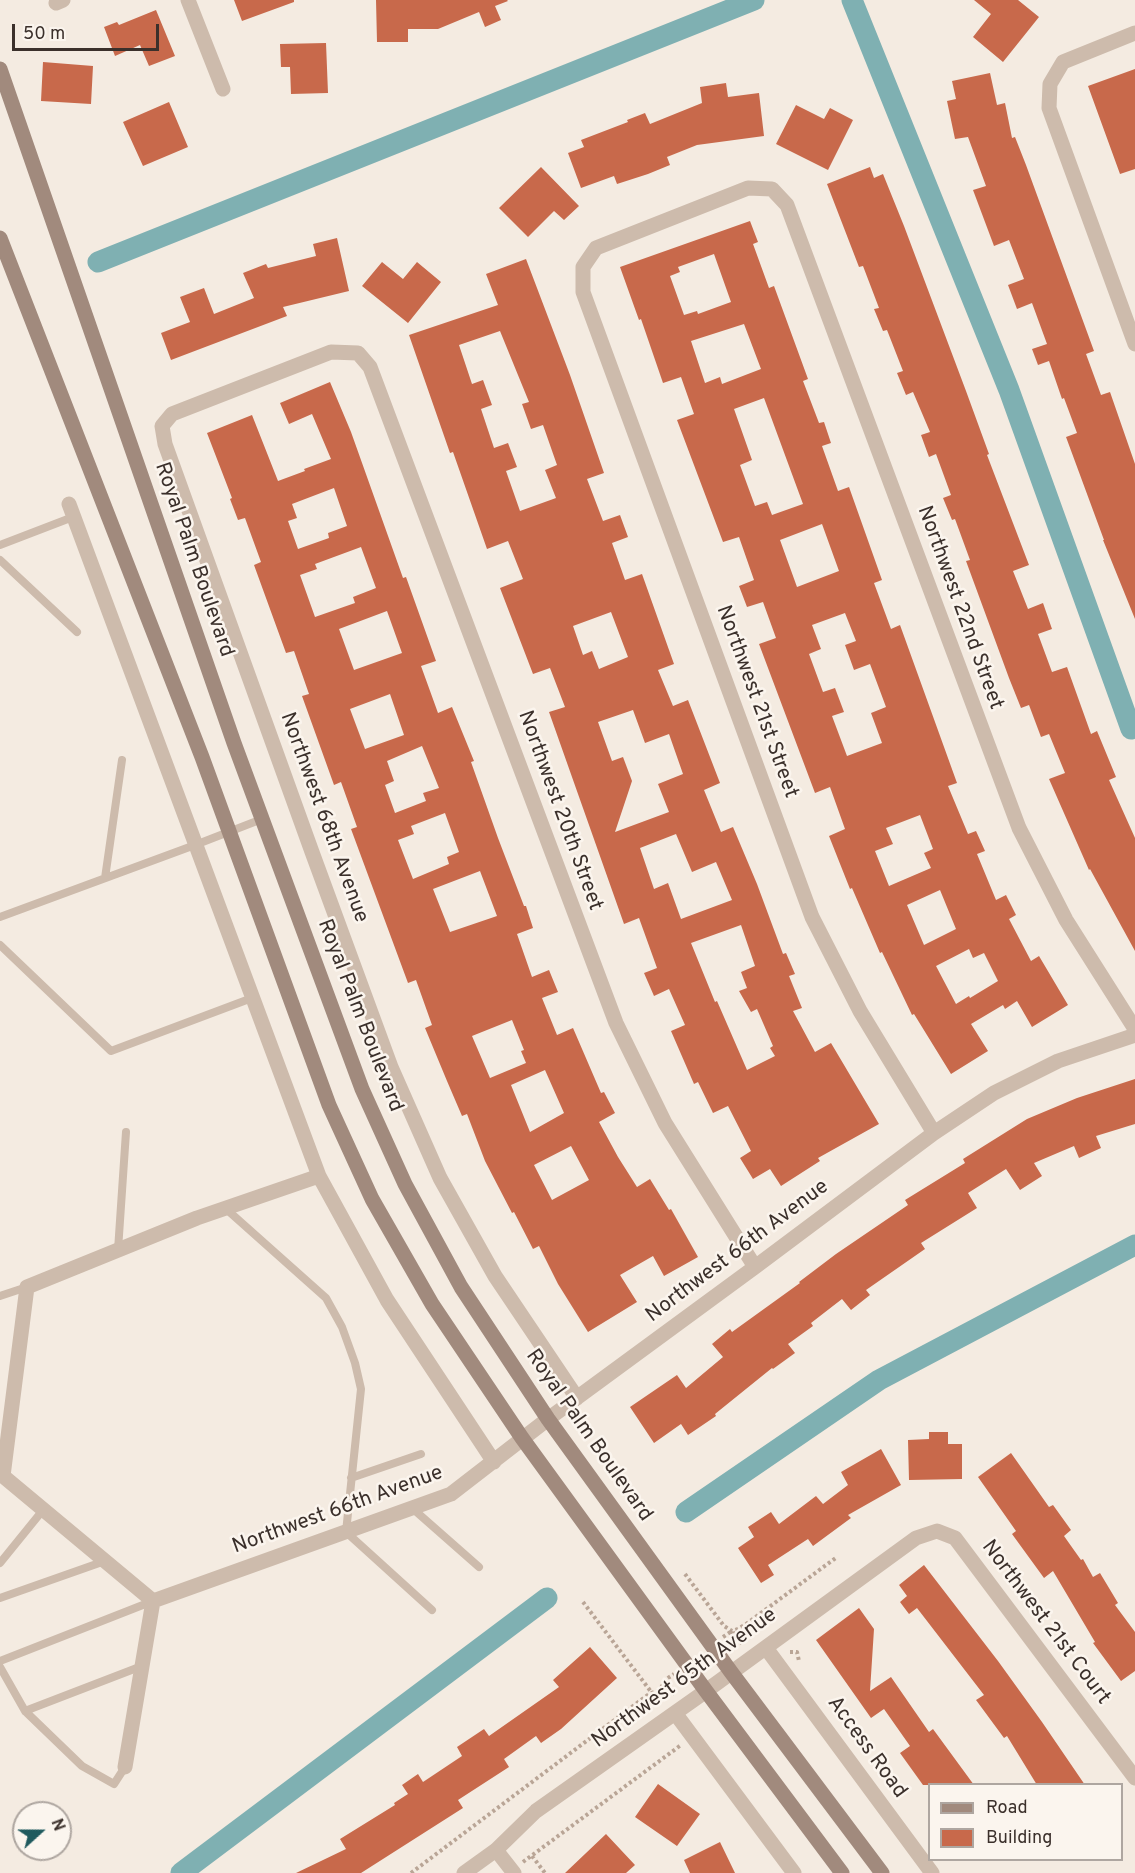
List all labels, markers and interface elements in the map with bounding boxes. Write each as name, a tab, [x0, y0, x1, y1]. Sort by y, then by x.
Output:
scale bar	[15, 12, 162, 50]
text: 50 m	[23, 23, 65, 46]
street label: Royal Palm Boulevard	[148, 459, 238, 661]
street label: Northwest 22nd Street	[910, 503, 1008, 713]
street label: Northwest 21st Street	[709, 602, 803, 802]
street label: Northwest 20th Street	[511, 708, 607, 914]
street label: Northwest 68th Avenue	[273, 709, 373, 927]
street label: Royal Palm Boulevard	[311, 916, 407, 1116]
street label: Northwest 66th Avenue	[642, 1175, 834, 1329]
street label: Royal Palm Boulevard	[519, 1345, 657, 1527]
street label: Northwest 66th Avenue	[229, 1461, 447, 1561]
street label: Northwest 21st Court	[975, 1536, 1115, 1710]
street label: Northwest 65th Avenue	[588, 1603, 782, 1755]
street label: Access Road	[821, 1692, 911, 1804]
legend	[928, 1783, 1123, 1861]
text: Road	[986, 1797, 1028, 1820]
north arrow	[12, 1801, 72, 1861]
text: N	[46, 1816, 68, 1834]
text: Building	[986, 1827, 1052, 1850]

